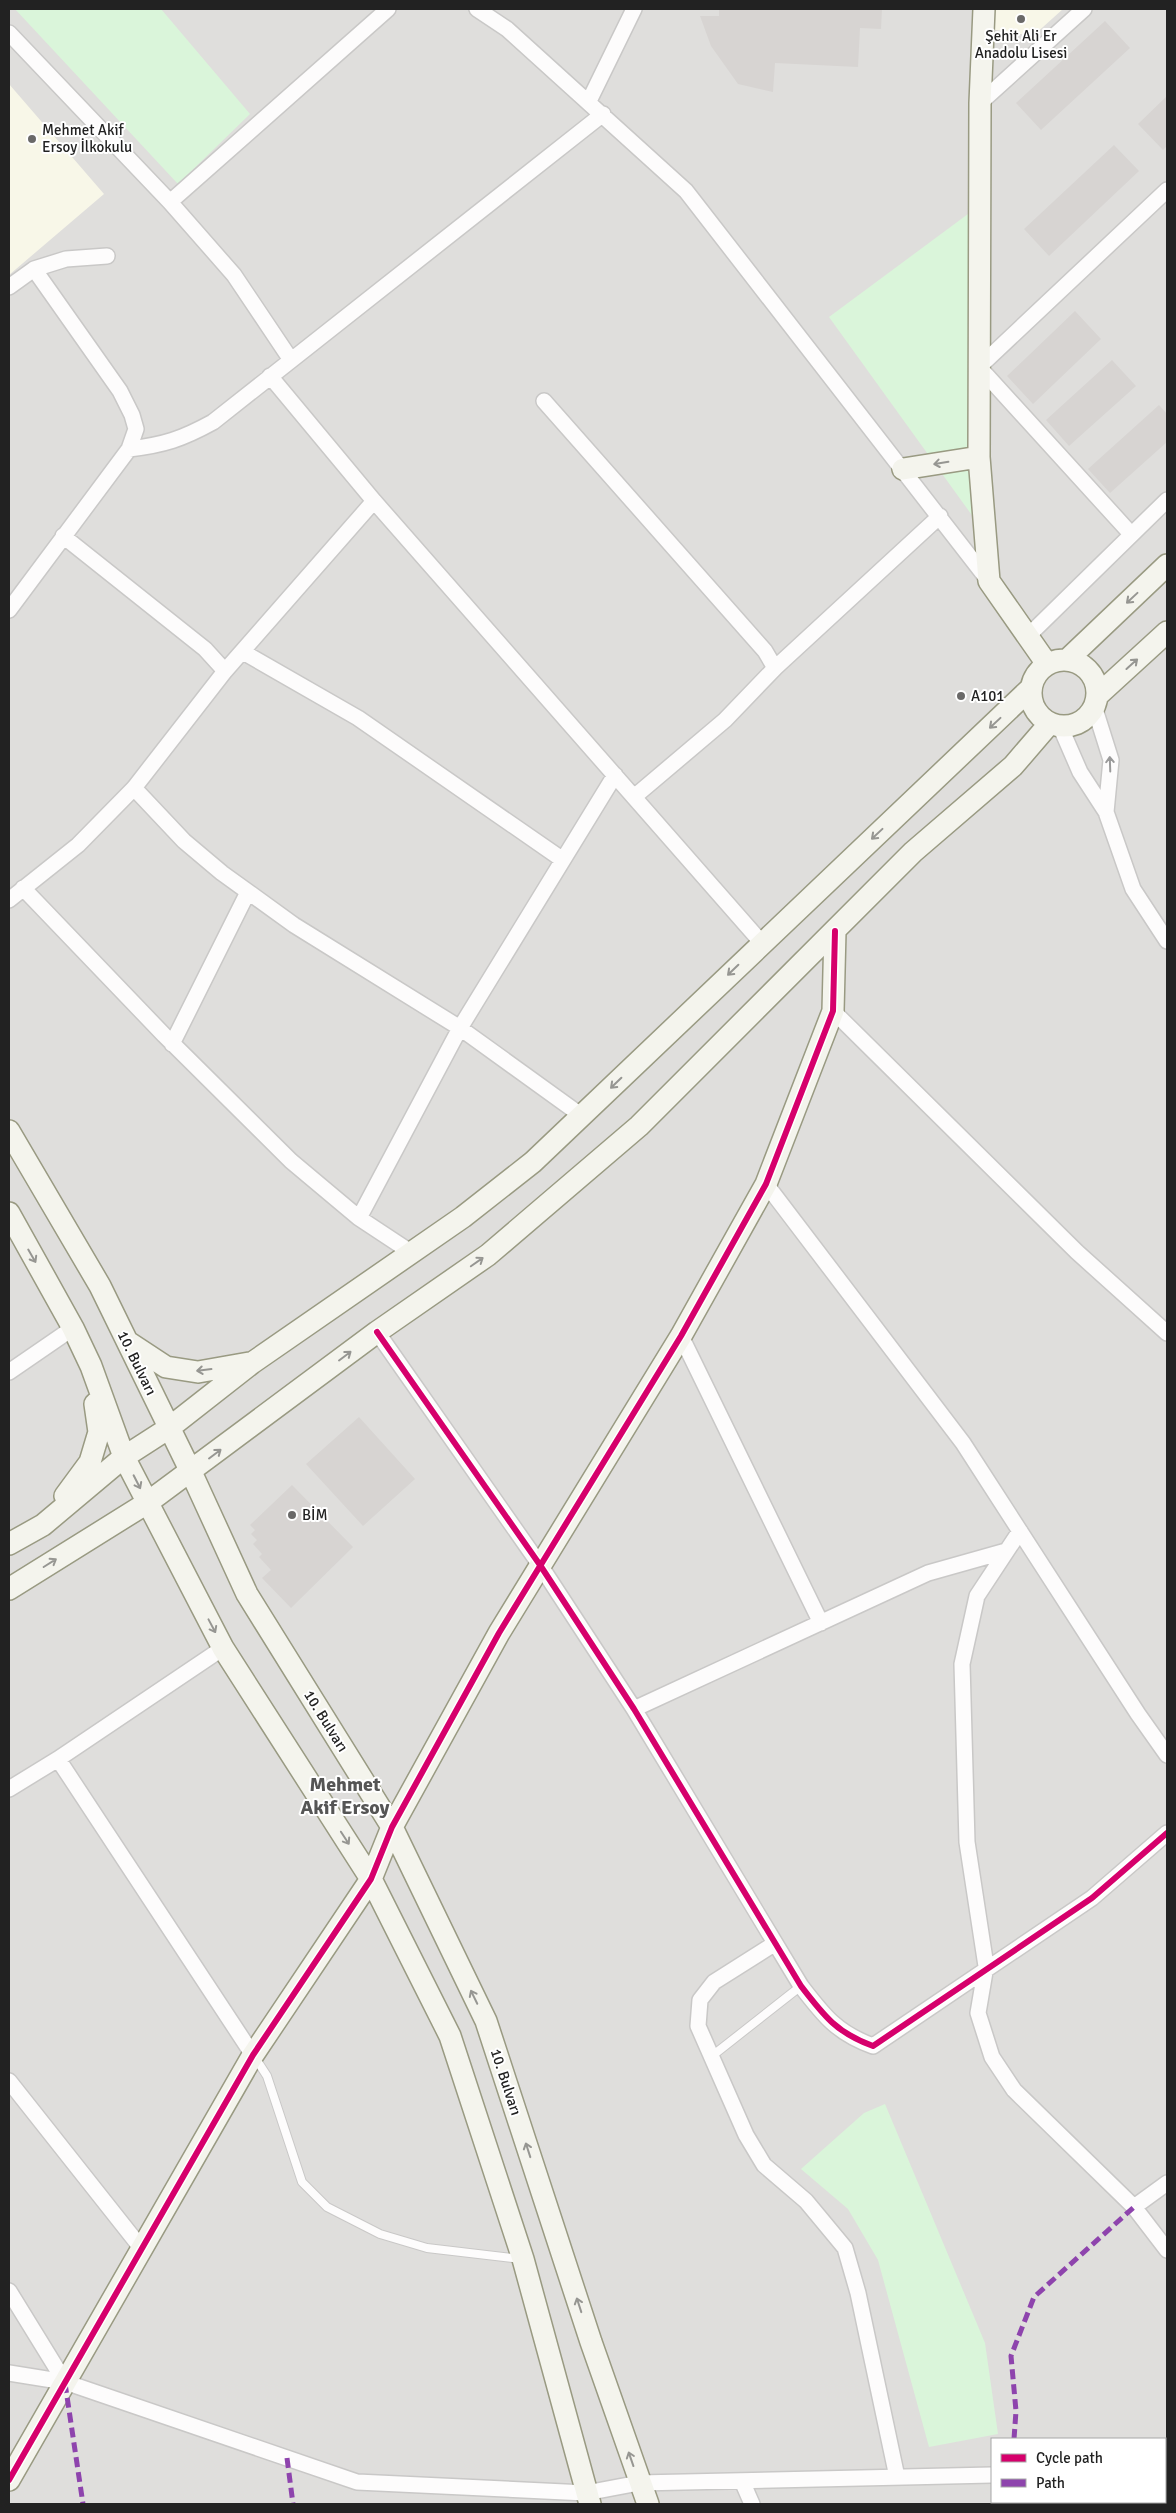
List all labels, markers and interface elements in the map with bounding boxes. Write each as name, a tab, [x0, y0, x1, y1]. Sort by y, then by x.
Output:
marker: Şehit Ali Er Anadolu Lisesi	[1015, 13, 1027, 25]
place label: Şehit Ali Er Anadolu Lisesi	[975, 27, 1067, 62]
place label: Mehmet Akif Ersoy İlkokulu	[42, 121, 132, 156]
marker: Mehmet Akif Ersoy İlkokulu	[26, 133, 38, 145]
one-way arrow	[933, 459, 949, 469]
one-way arrow	[1126, 592, 1138, 604]
one-way arrow	[1126, 658, 1139, 670]
place label: A101	[971, 687, 1004, 705]
marker: A101	[955, 690, 967, 702]
one-way arrow	[989, 717, 1001, 729]
one-way arrow	[1105, 756, 1115, 772]
one-way arrow	[870, 828, 883, 840]
one-way arrow	[727, 964, 740, 976]
one-way arrow	[610, 1077, 623, 1089]
one-way arrow	[27, 1248, 37, 1262]
one-way arrow	[470, 1257, 484, 1267]
street label: 10. Bulvarı	[114, 1328, 160, 1398]
one-way arrow	[338, 1351, 351, 1362]
one-way arrow	[196, 1365, 212, 1375]
one-way arrow	[208, 1449, 222, 1459]
one-way arrow	[133, 1474, 142, 1489]
place label: BİM	[302, 1506, 328, 1524]
marker: BİM	[286, 1509, 298, 1521]
one-way arrow	[43, 1558, 57, 1568]
one-way arrow	[208, 1618, 217, 1633]
street label: 10. Bulvarı	[300, 1687, 352, 1755]
district label: Mehmet Akif Ersoy	[300, 1772, 390, 1820]
one-way arrow	[340, 1830, 350, 1844]
one-way arrow	[469, 1990, 479, 2005]
street label: 10. Bulvarı	[487, 2046, 525, 2118]
one-way arrow	[523, 2143, 532, 2159]
one-way arrow	[573, 2297, 583, 2313]
legend	[991, 2438, 1166, 2503]
text: Cycle path	[1036, 2449, 1103, 2467]
one-way arrow	[626, 2451, 635, 2467]
text: Path	[1036, 2474, 1065, 2492]

